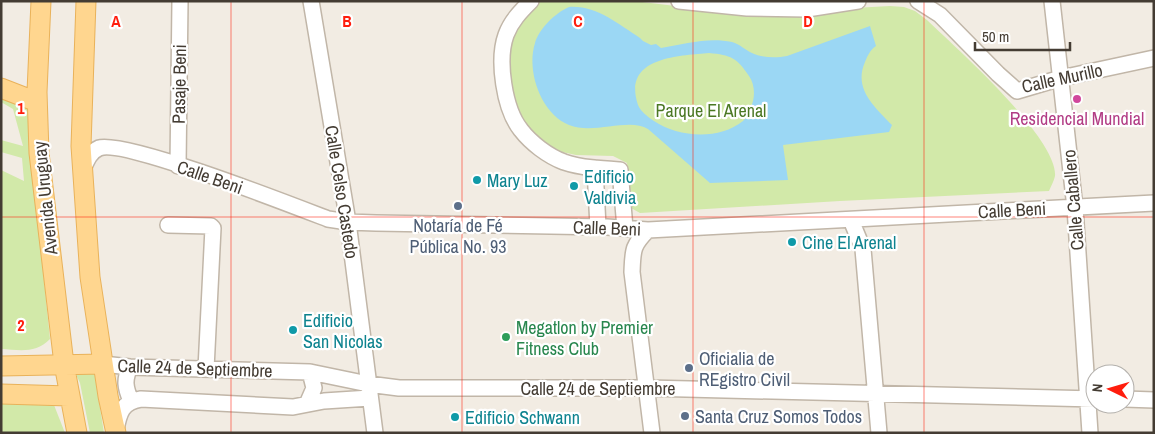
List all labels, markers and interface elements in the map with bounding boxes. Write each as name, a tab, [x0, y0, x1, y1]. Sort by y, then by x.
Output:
text: A	[111, 10, 121, 32]
text: B	[342, 10, 352, 32]
text: C	[573, 10, 583, 32]
text: D	[803, 10, 813, 32]
scale bar	[975, 20, 1070, 52]
text: 50 m	[982, 26, 1009, 47]
street label: Pasaje Beni	[166, 44, 192, 124]
street label: Calle Murillo	[1019, 57, 1105, 99]
marker: Residencial Mundial	[1071, 93, 1083, 105]
text: 1	[17, 97, 25, 119]
park label: Parque El Arenal	[656, 98, 766, 123]
place label: Residencial Mundial	[1010, 106, 1144, 131]
street label: Calle Celso Castedo	[319, 124, 365, 260]
street label: Avenida Uruguay	[27, 139, 63, 257]
street label: Calle Caballero	[1056, 149, 1090, 251]
street label: Calle Beni	[174, 154, 246, 200]
place label: Edificio Valdivia	[584, 164, 636, 210]
place label: Mary Luz	[487, 168, 548, 193]
marker: Mary Luz	[471, 174, 483, 186]
marker: Edificio Valdivia	[568, 180, 580, 192]
street label: Calle Beni	[977, 196, 1047, 224]
marker: Notaría de Fé Pública No. 93	[452, 200, 464, 212]
place label: Notaría de Fé Pública No. 93	[410, 213, 506, 259]
street label: Calle Beni	[573, 214, 641, 242]
place label: Cine El Arenal	[802, 230, 896, 255]
marker: Cine El Arenal	[786, 236, 798, 248]
place label: Edificio San Nicolas	[303, 308, 383, 354]
text: 2	[17, 314, 25, 336]
place label: Megatlon by Premier Fitness Club	[516, 315, 653, 361]
marker: Edificio San Nicolas	[287, 324, 299, 336]
marker: Megatlon by Premier Fitness Club	[500, 331, 512, 343]
place label: Oficialia de REgistro Civil	[699, 346, 790, 392]
street label: Calle 24 de Septiembre	[117, 353, 273, 383]
marker: Oficialia de REgistro Civil	[683, 362, 695, 374]
north arrow	[1085, 364, 1135, 414]
street label: Calle 24 de Septiembre	[520, 376, 676, 401]
text: N	[1088, 383, 1106, 393]
place label: Santa Cruz Somos Todos	[695, 404, 862, 429]
place label: Edificio Schwann	[465, 405, 580, 430]
marker: Santa Cruz Somos Todos	[679, 410, 691, 422]
marker: Edificio Schwann	[449, 411, 461, 423]

